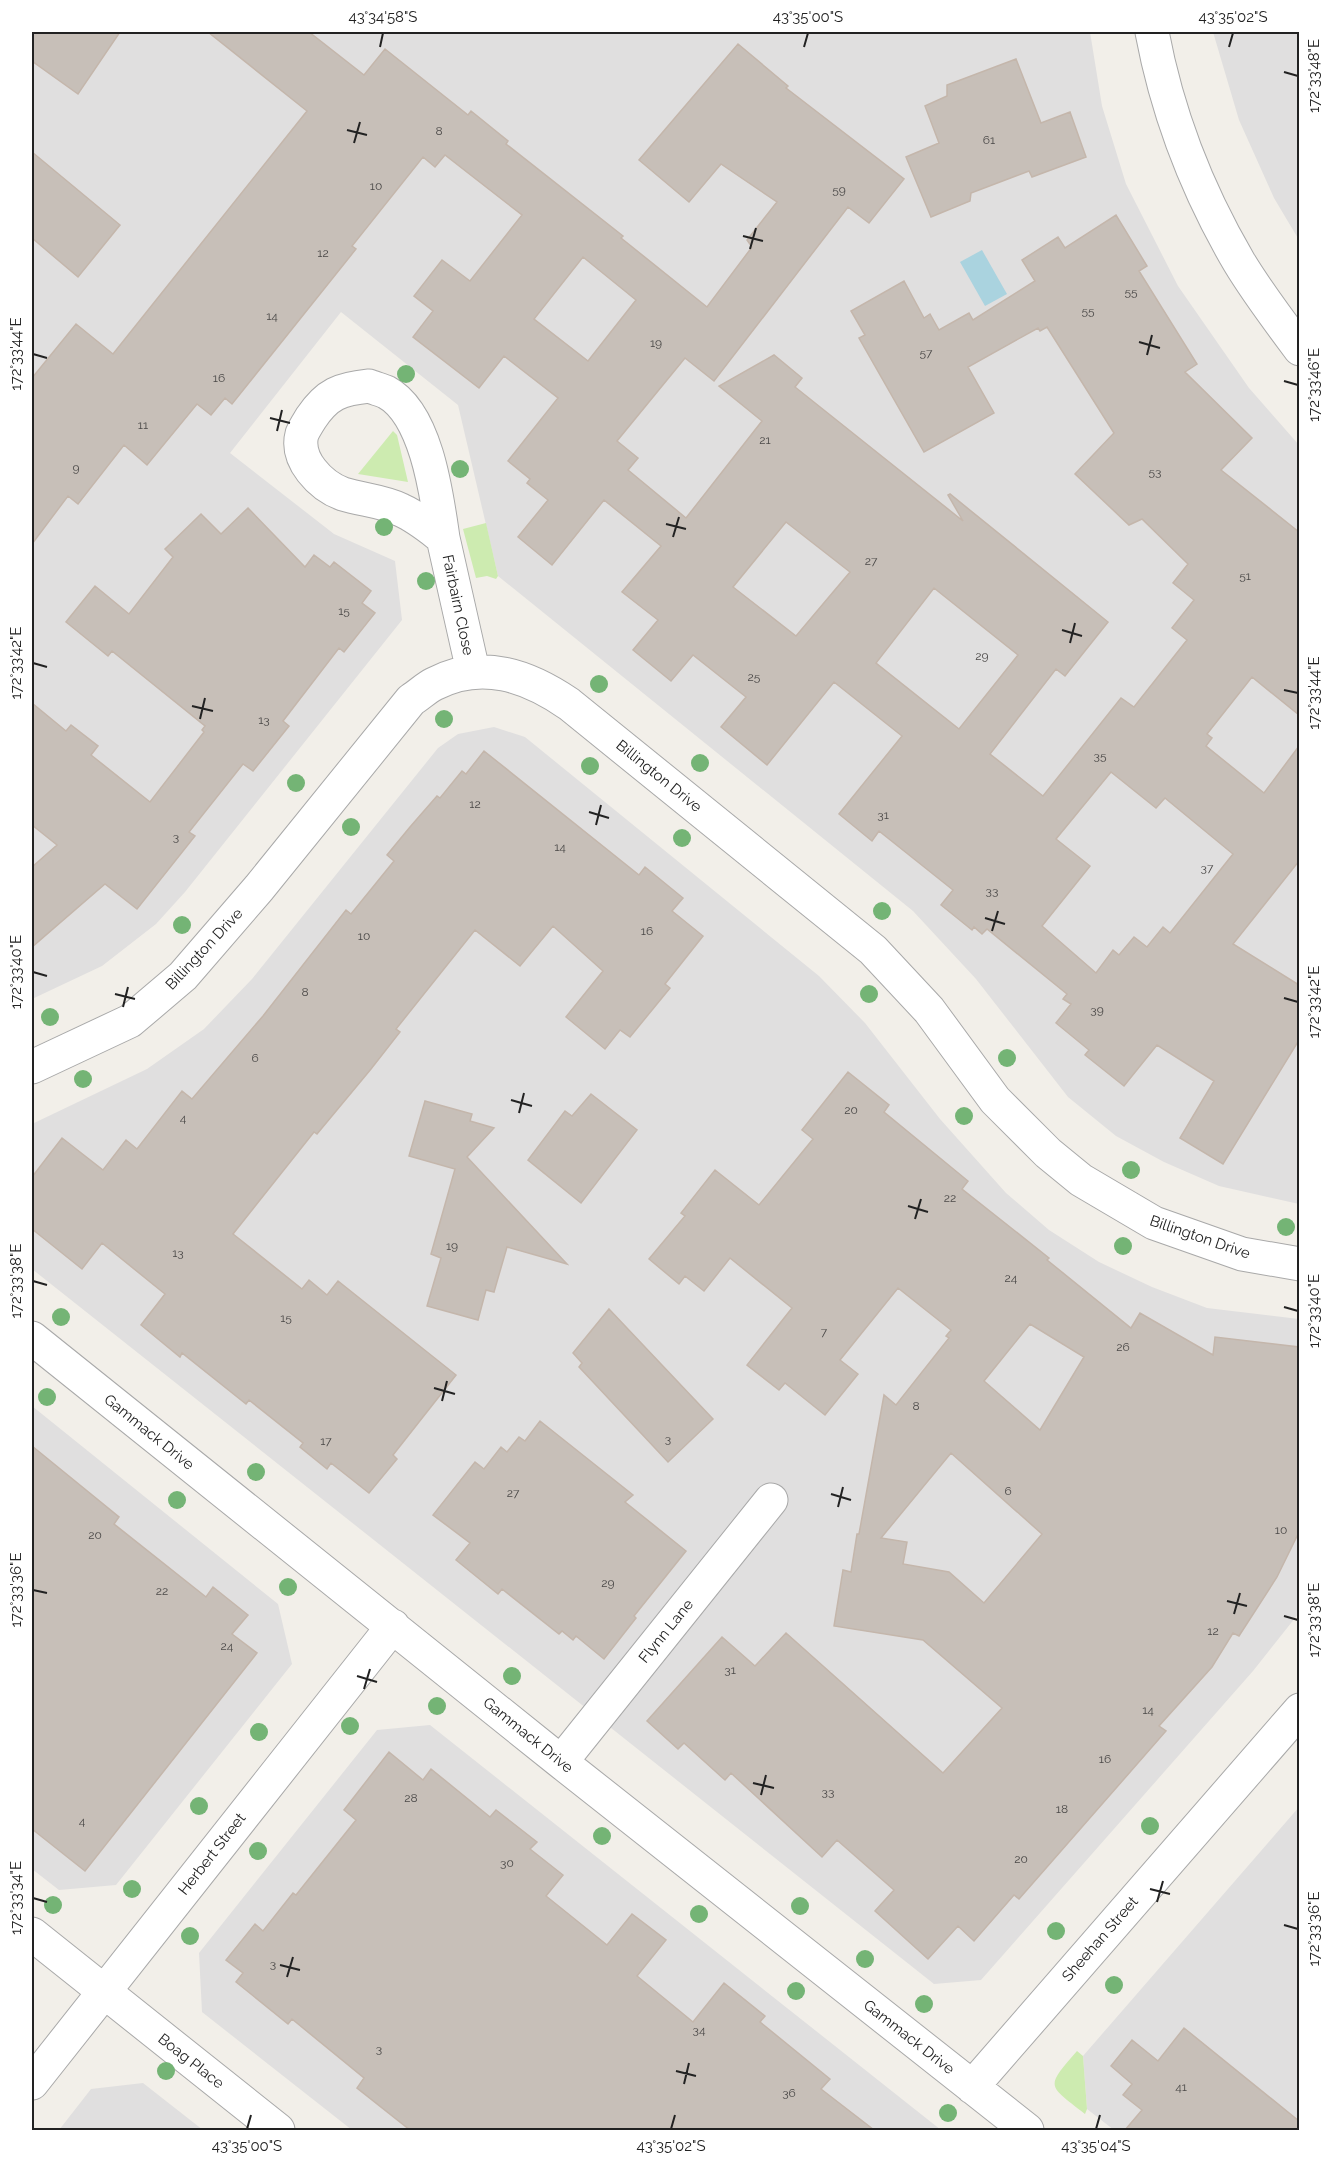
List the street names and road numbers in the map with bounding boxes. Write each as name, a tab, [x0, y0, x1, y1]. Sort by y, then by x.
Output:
street label: Fairbairn Close	[439, 553, 477, 657]
street label: Billington Drive	[613, 736, 706, 816]
street label: Billington Drive	[162, 904, 246, 993]
street label: Billington Drive	[1147, 1211, 1253, 1263]
street label: Gammack Drive	[100, 1390, 198, 1474]
street label: Flynn Lane	[635, 1595, 697, 1666]
street label: Gammack Drive	[479, 1693, 577, 1777]
street label: Herbert Street	[174, 1810, 250, 1898]
street label: Sheehan Street	[1058, 1893, 1142, 1985]
street label: Gammack Drive	[860, 1996, 958, 2078]
street label: Boag Place	[154, 2030, 228, 2092]

